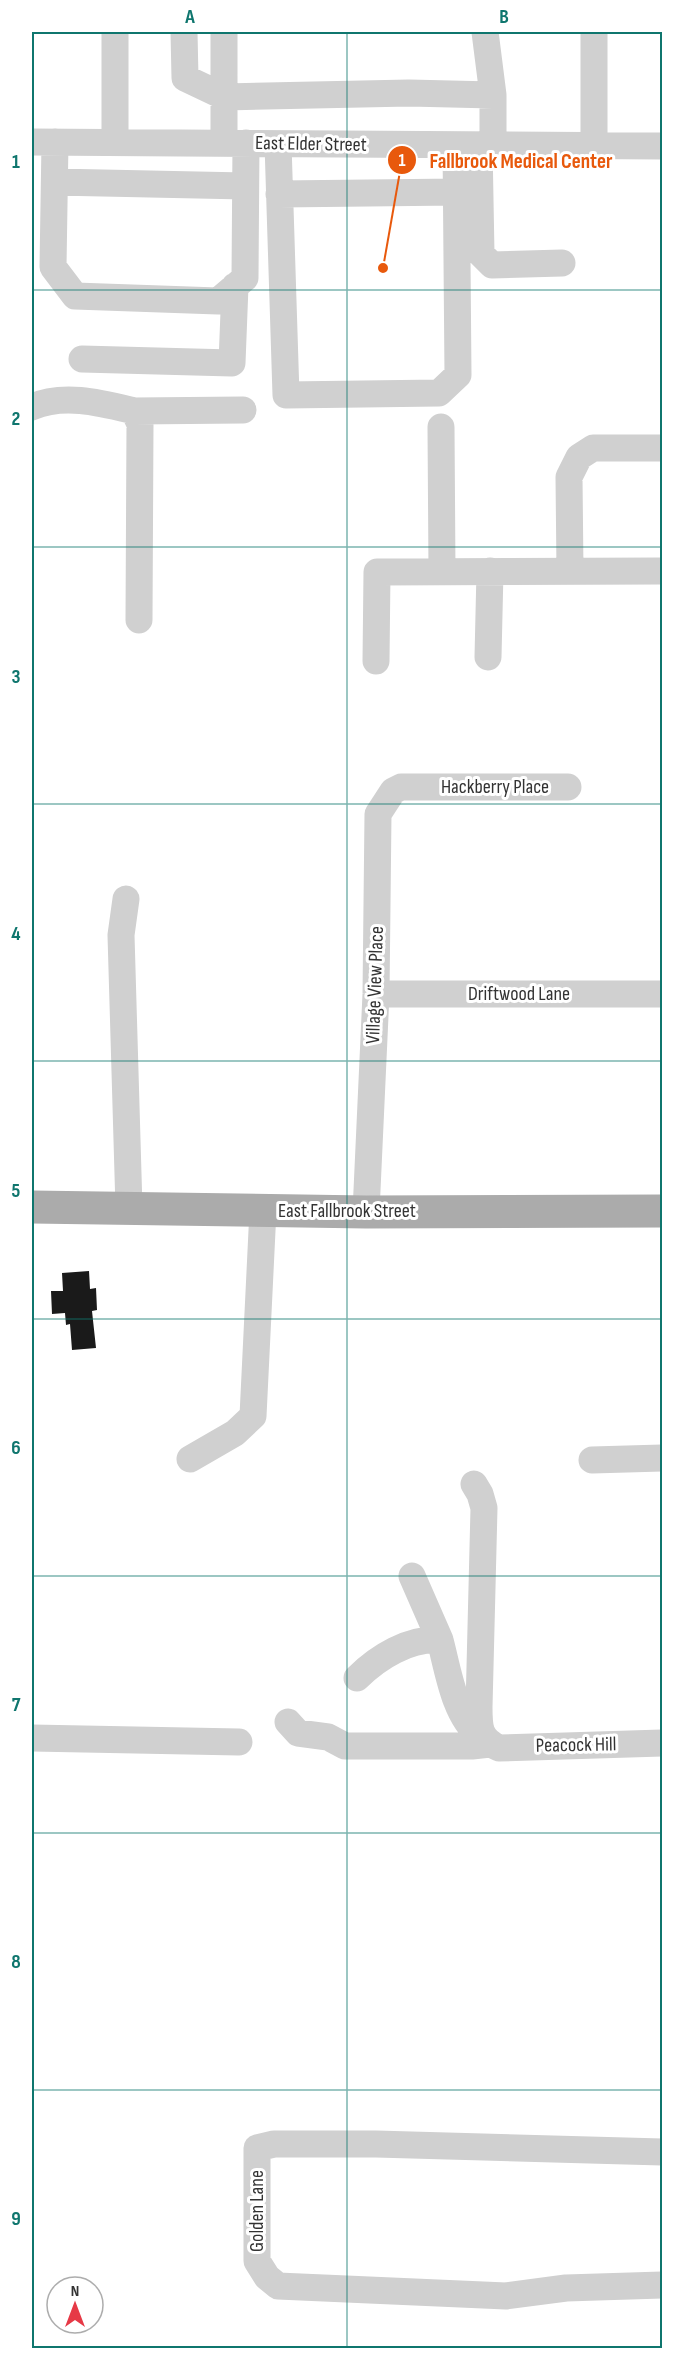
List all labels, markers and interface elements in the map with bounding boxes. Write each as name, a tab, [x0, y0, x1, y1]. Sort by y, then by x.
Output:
text: A	[184, 5, 195, 29]
text: B	[499, 5, 509, 29]
street label: East Elder Street	[255, 131, 367, 157]
callout: Fallbrook Medical Center	[387, 141, 624, 180]
text: Fallbrook Medical Center	[430, 149, 613, 174]
text: 1	[12, 150, 20, 174]
text: 1	[398, 150, 406, 171]
text: 2	[12, 407, 20, 431]
text: 3	[12, 665, 21, 689]
street label: Hackberry Place	[441, 775, 549, 799]
text: 4	[11, 922, 21, 946]
street label: Village View Place	[361, 926, 389, 1044]
street label: Driftwood Lane	[468, 982, 570, 1006]
text: 5	[12, 1179, 21, 1203]
street label: East Fallbrook Street	[278, 1199, 416, 1223]
text: 6	[11, 1436, 21, 1460]
text: 7	[12, 1693, 21, 1717]
street label: Peacock Hill	[536, 1732, 616, 1758]
text: 8	[11, 1950, 21, 1974]
street label: Golden Lane	[245, 2170, 269, 2252]
text: 9	[11, 2207, 21, 2231]
north arrow	[45, 2275, 105, 2335]
text: N	[71, 2282, 79, 2301]

